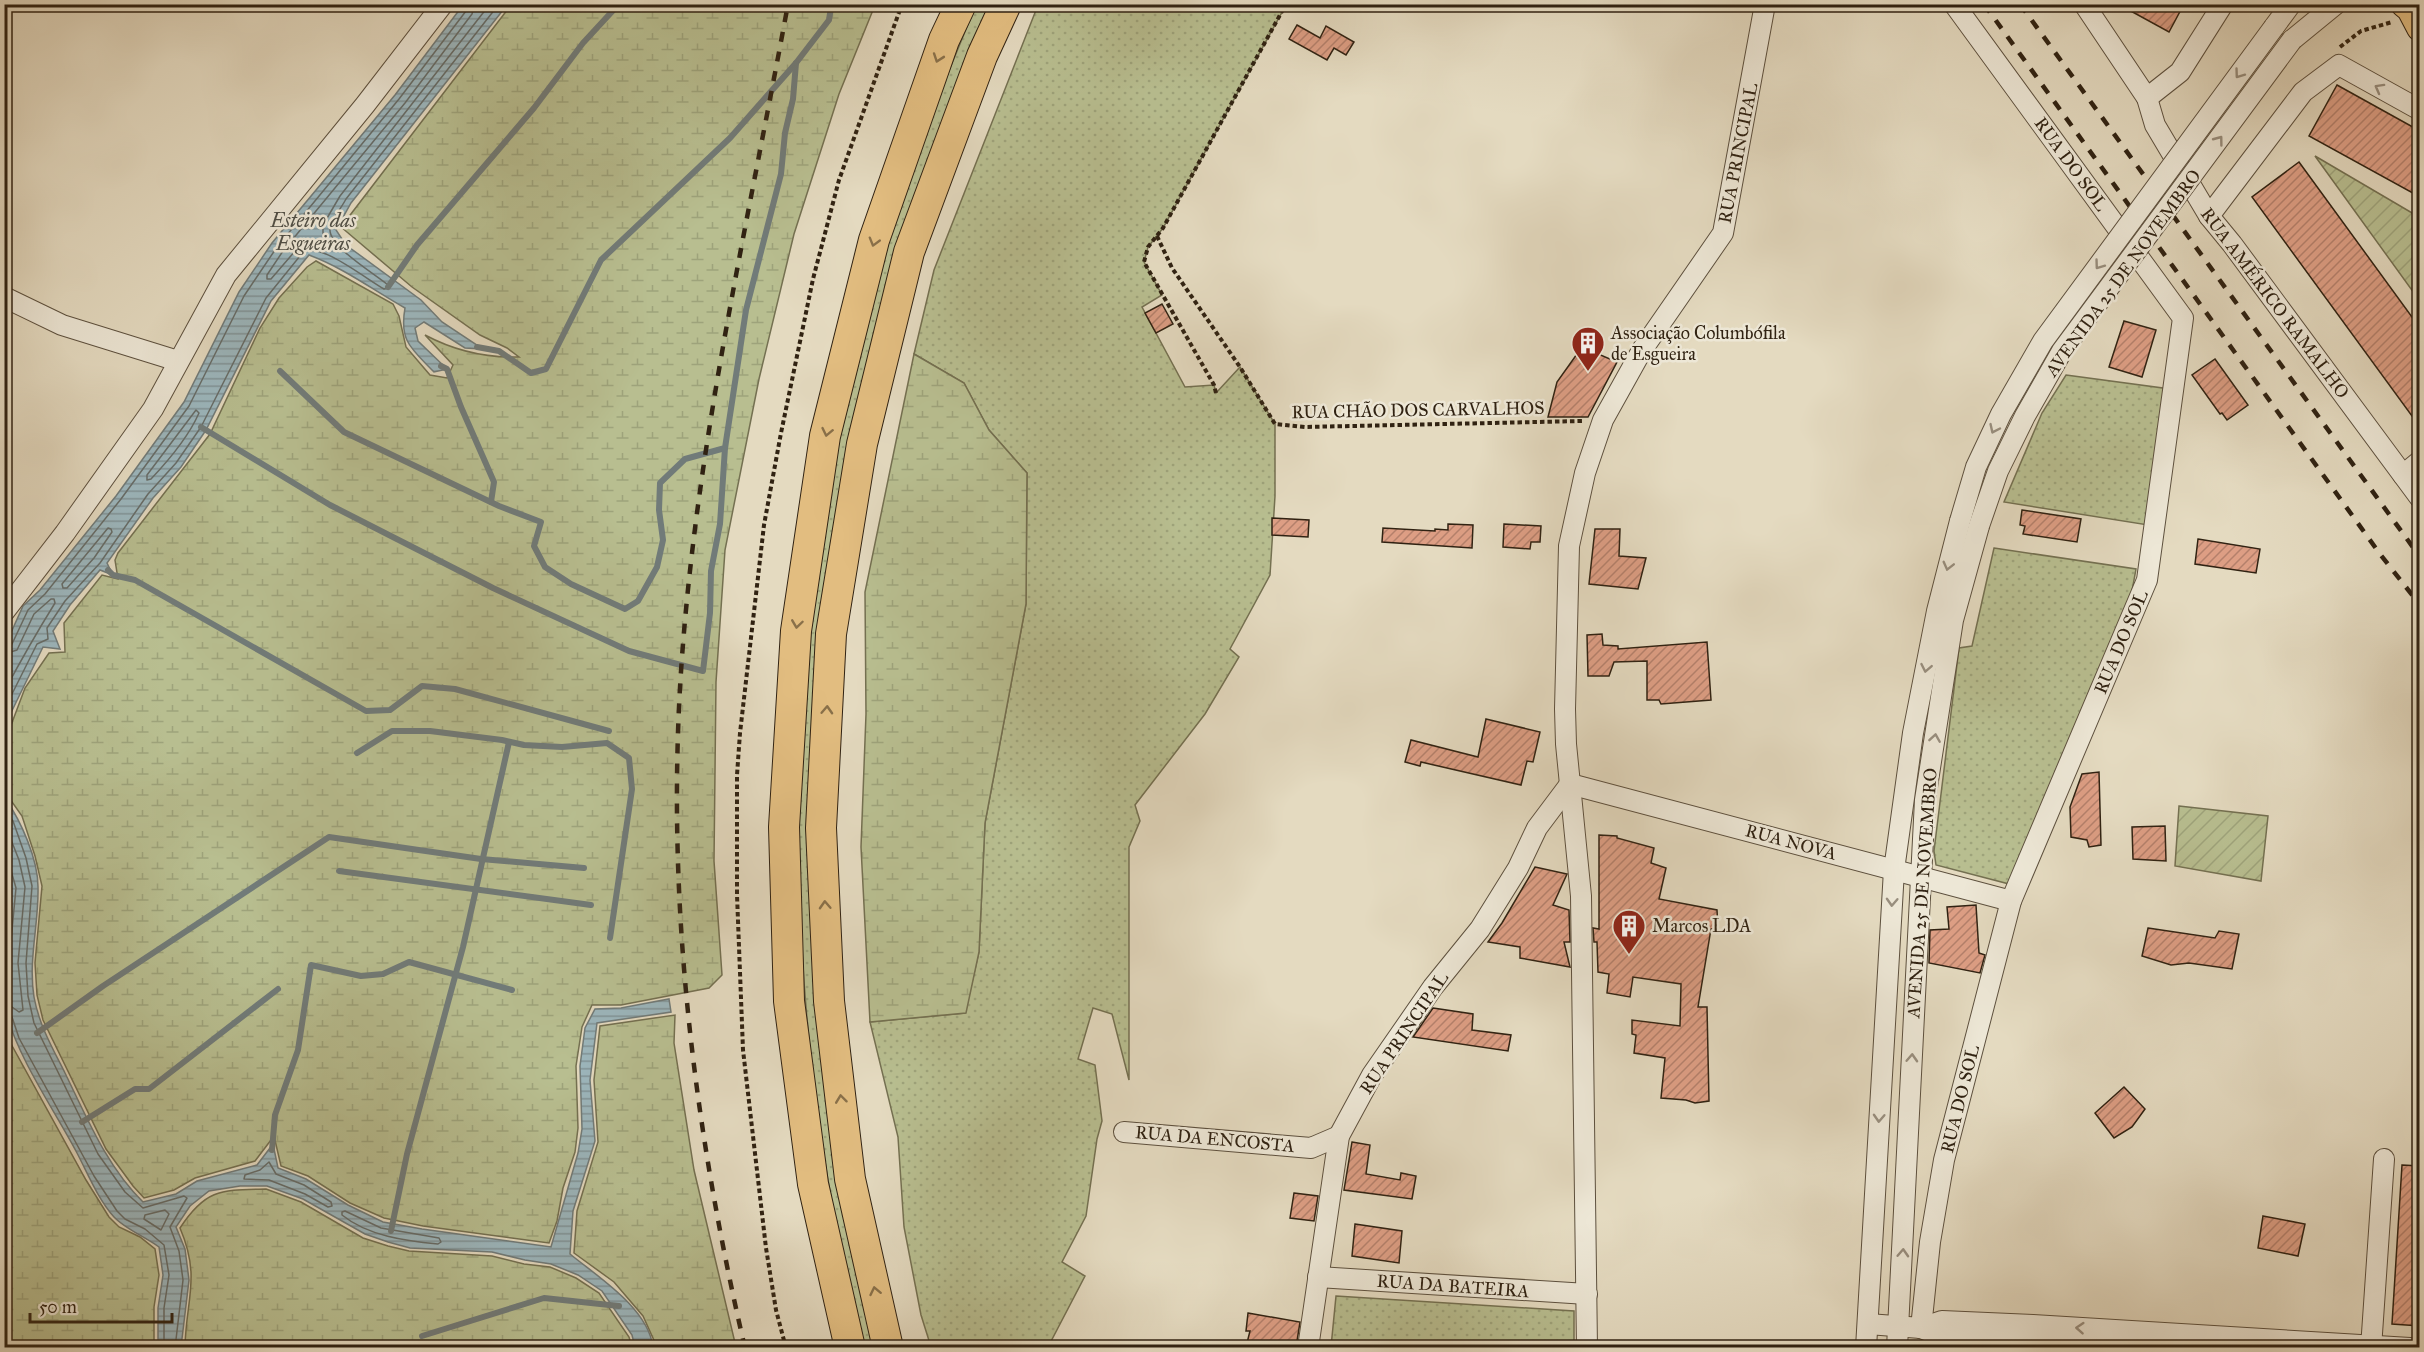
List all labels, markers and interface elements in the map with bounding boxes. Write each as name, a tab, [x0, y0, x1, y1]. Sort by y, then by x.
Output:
one-way arrow	[933, 53, 946, 63]
one-way arrow	[2235, 68, 2246, 79]
street label: RUA PRINCIPAL	[1714, 80, 1763, 225]
one-way arrow	[2375, 84, 2385, 95]
street label: RUA DO SOL	[2030, 113, 2113, 216]
one-way arrow	[2212, 135, 2223, 146]
street label: AVENIDA 25 DE NOVEMBRO	[2040, 165, 2206, 382]
street label: RUA AMÉRICO RAMALHO	[2196, 202, 2356, 403]
water label: Esteiro das Esgueiras	[269, 208, 357, 255]
one-way arrow	[868, 237, 881, 247]
one-way arrow	[2095, 259, 2106, 270]
place label: Associação Columbófila de Esgueira	[1610, 322, 1786, 366]
building icon: Associação Columbófila de Esgueira	[1570, 325, 1606, 372]
street label: RUA CHÃO DOS CARVALHOS	[1291, 397, 1545, 423]
one-way arrow	[1989, 423, 2001, 434]
one-way arrow	[821, 426, 834, 436]
one-way arrow	[1943, 561, 1956, 571]
street label: RUA DO SOL	[2089, 586, 2153, 697]
one-way arrow	[792, 620, 804, 629]
one-way arrow	[1920, 663, 1933, 673]
one-way arrow	[820, 705, 833, 714]
one-way arrow	[1928, 734, 1940, 743]
street label: AVENIDA 25 DE NOVEMBRO	[1902, 767, 1942, 1020]
street label: RUA NOVA	[1743, 819, 1839, 865]
one-way arrow	[1885, 898, 1898, 907]
one-way arrow	[818, 900, 831, 909]
building icon: Marcos LDA	[1611, 908, 1647, 955]
place label: Marcos LDA	[1652, 915, 1751, 937]
street label: RUA PRINCIPAL	[1355, 967, 1453, 1098]
street label: RUA DO SOL	[1936, 1042, 1984, 1155]
one-way arrow	[1905, 1054, 1918, 1063]
one-way arrow	[835, 1094, 847, 1103]
one-way arrow	[1873, 1114, 1886, 1123]
street label: RUA DA ENCOSTA	[1134, 1121, 1296, 1157]
one-way arrow	[1897, 1248, 1910, 1257]
street label: RUA DA BATEIRA	[1376, 1270, 1530, 1302]
scale bar	[30, 1286, 172, 1324]
one-way arrow	[869, 1286, 882, 1296]
text: 50 m	[39, 1296, 77, 1318]
one-way arrow	[2075, 1322, 2084, 1335]

